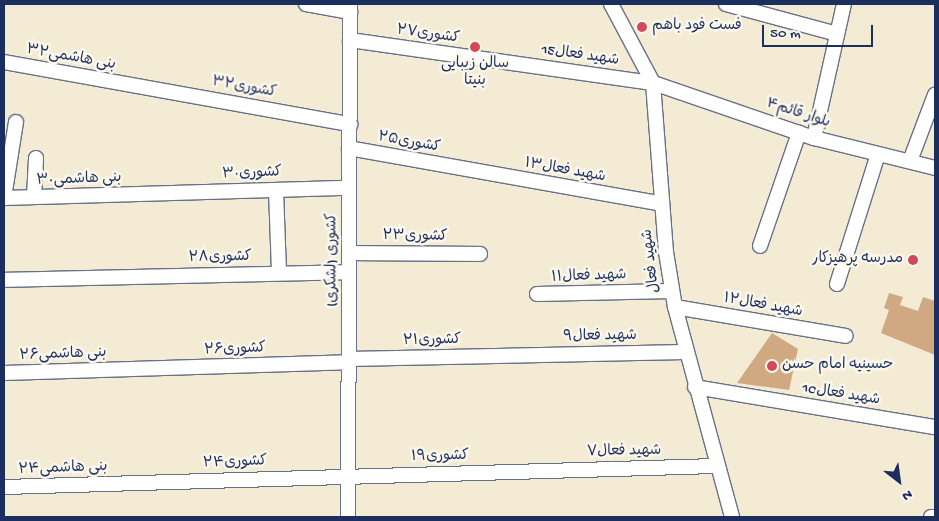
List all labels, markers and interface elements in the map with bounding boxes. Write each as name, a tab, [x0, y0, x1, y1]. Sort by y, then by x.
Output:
scale bar	[764, 15, 875, 47]
place label: فست فود باهم	[652, 18, 742, 36]
marker: فست فود باهم	[636, 21, 648, 33]
street label: کشوری۲۷	[395, 22, 461, 48]
text: 50 m	[770, 25, 801, 43]
street label: بنی هاشمی۳۲	[25, 41, 117, 75]
marker: سالن زیبایی بنیتا	[469, 41, 481, 53]
street label: 15شهید فعال	[540, 42, 620, 70]
place label: سالن زیبایی بنیتا	[441, 55, 509, 90]
street label: کشوری۳۲	[210, 73, 278, 103]
street label: بلوار قائم۴	[764, 95, 832, 133]
street label: کشوری۲۵	[376, 129, 442, 157]
street label: شهید فعال۱۳	[523, 155, 607, 187]
street label: کشوری۳۰	[222, 164, 282, 184]
street label: بنی هاشمی۳۰	[36, 170, 122, 190]
street label: کشوری (لشکری)	[324, 213, 342, 307]
street label: کشوری۲۳	[382, 227, 448, 247]
street label: شهید فعال	[639, 228, 665, 294]
street label: کشوری۲۸	[188, 248, 252, 268]
place label: مدرسه پرهیزکار	[812, 251, 903, 269]
marker: مدرسه پرهیزکار	[907, 254, 919, 266]
street label: شهید فعال۱۱	[551, 267, 627, 287]
street label: شهید فعال۱۲	[722, 290, 804, 322]
street label: شهید فعال۹	[563, 327, 637, 347]
street label: ۲۱کشوری	[403, 331, 461, 351]
street label: کشوری۲۶	[204, 340, 266, 360]
street label: بنی هاشمی۲۶	[19, 344, 107, 366]
place label: حسینیه امام حسن	[782, 357, 893, 375]
marker: حسینیه امام حسن	[766, 360, 778, 372]
street label: 10شهید فعال	[801, 380, 881, 410]
street label: شهید فعال۷	[586, 442, 662, 462]
street label: ۱۹کشوری	[411, 447, 469, 467]
street label: کشوری۲۴	[203, 453, 267, 473]
north arrow	[874, 456, 924, 506]
street label: بنی هاشمی۲۴	[18, 458, 108, 480]
text: N	[899, 485, 915, 504]

